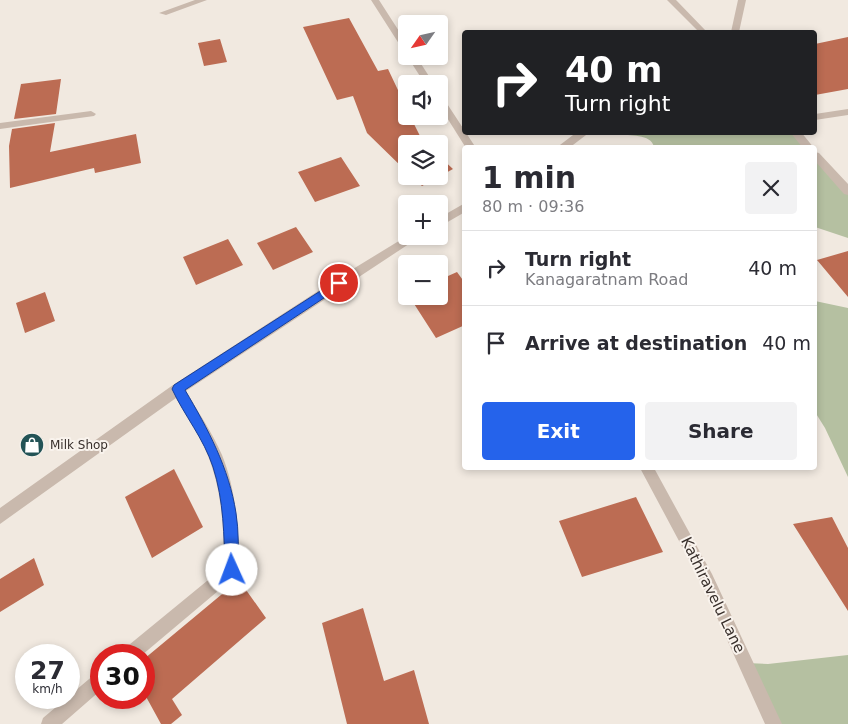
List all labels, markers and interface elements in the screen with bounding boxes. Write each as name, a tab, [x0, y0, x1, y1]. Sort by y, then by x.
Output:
north arrow	[398, 15, 448, 65]
map controls	[398, 15, 448, 305]
icon: right	[482, 50, 547, 115]
text: 40 m	[565, 50, 662, 90]
button: sound	[398, 75, 448, 125]
text: Turn right	[565, 91, 670, 116]
button: layers	[398, 135, 448, 185]
text: 1 min	[482, 160, 576, 195]
button: close	[745, 162, 797, 214]
button: +	[398, 195, 448, 245]
text: 80 m · 09:36	[482, 197, 584, 216]
text: Turn right	[525, 248, 631, 270]
icon: right	[482, 254, 510, 282]
button: −	[398, 255, 448, 305]
text: 40 m	[748, 257, 797, 279]
pin	[318, 262, 360, 304]
icon: arrive	[325, 269, 353, 297]
text: Kanagaratnam Road	[525, 270, 688, 289]
icon: arrive	[482, 329, 510, 357]
text: Arrive at destination	[525, 332, 747, 354]
text: 40 m	[762, 332, 811, 354]
button: Exit	[482, 402, 635, 460]
button: Share	[645, 402, 797, 460]
shop icon: Milk Shop	[19, 432, 45, 458]
place label: Milk Shop	[50, 438, 108, 452]
street label: Kathiravelu Lane	[677, 534, 749, 656]
position arrow	[205, 543, 257, 595]
speed limit sign: 30	[90, 644, 155, 709]
text: 27	[30, 656, 65, 685]
text: km/h	[32, 682, 63, 696]

